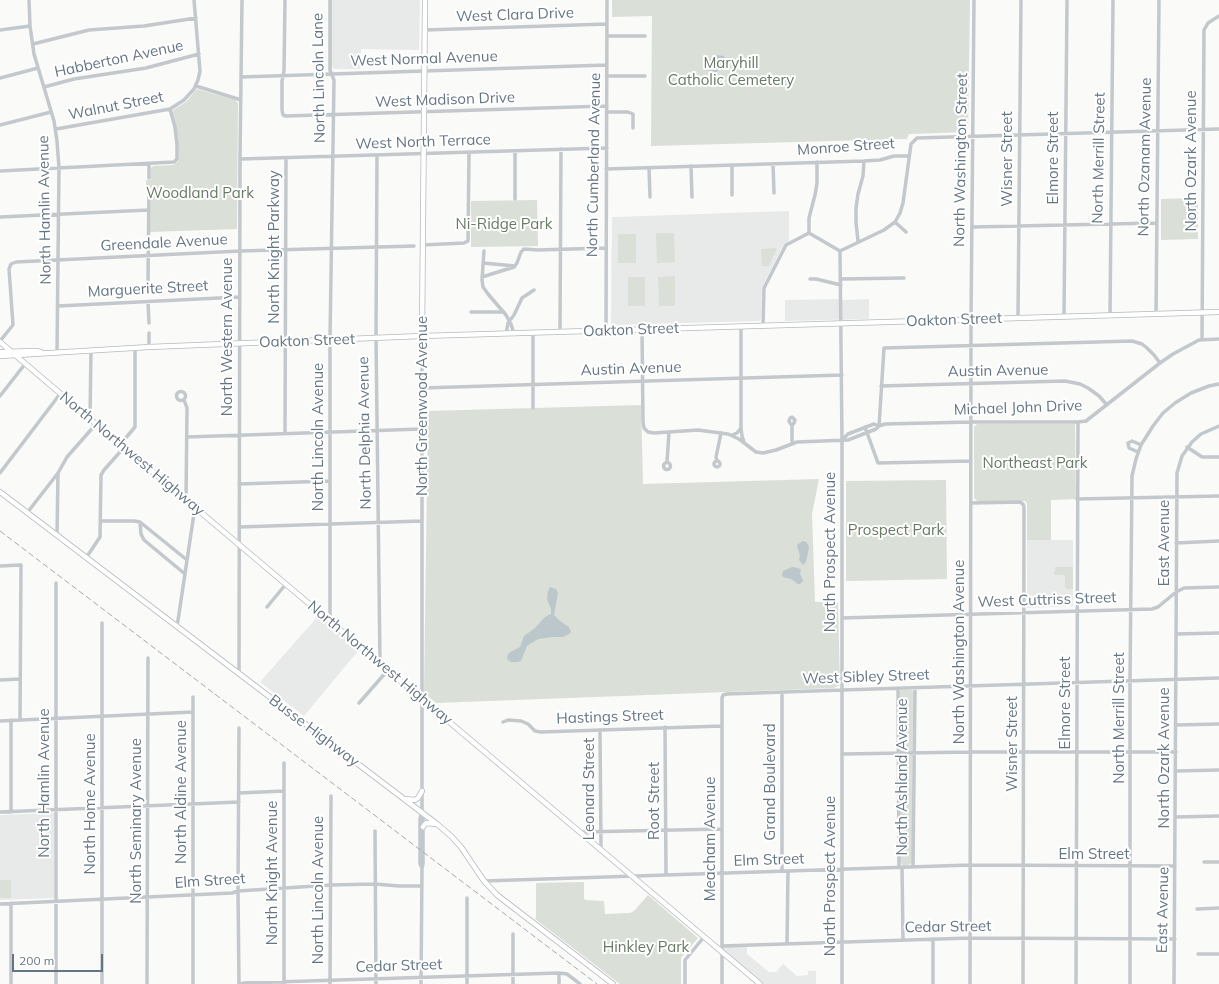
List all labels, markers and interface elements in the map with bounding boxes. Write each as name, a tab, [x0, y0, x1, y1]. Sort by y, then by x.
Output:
street label: West Clara Drive	[456, 4, 574, 26]
street label: North Lincoln Lane	[309, 13, 329, 143]
street label: Habberton Avenue	[53, 37, 185, 81]
street label: West Normal Avenue	[350, 47, 498, 71]
park label: Maryhill Catholic Cemetery	[668, 54, 794, 89]
street label: North Cumberland Avenue	[583, 73, 605, 257]
street label: North Washington Street	[950, 73, 972, 247]
street label: North Ozanam Avenue	[1135, 77, 1155, 237]
street label: Walnut Street	[67, 88, 165, 124]
street label: West Madison Drive	[375, 89, 515, 111]
street label: North Ozark Avenue	[1182, 90, 1200, 232]
street label: North Merrill Street	[1089, 92, 1109, 224]
street label: Wisner Street	[998, 111, 1016, 207]
street label: Elmore Street	[1044, 111, 1062, 205]
street label: West North Terrace	[355, 131, 491, 153]
street label: North Hamlin Avenue	[35, 135, 55, 285]
street label: Monroe Street	[797, 135, 895, 159]
street label: North Knight Parkway	[265, 170, 283, 324]
park label: Woodland Park	[146, 184, 254, 202]
park label: Ni-Ridge Park	[456, 215, 552, 233]
street label: Greendale Avenue	[100, 231, 228, 255]
street label: North Western Avenue	[218, 258, 236, 416]
street label: Marguerite Street	[87, 277, 209, 301]
street label: Oakton Street	[906, 309, 1002, 331]
street label: North Greenwood Avenue	[413, 316, 431, 496]
street label: Oakton Street	[583, 319, 679, 341]
street label: Oakton Street	[259, 330, 355, 352]
street label: North Delphia Avenue	[355, 356, 375, 510]
street label: Austin Avenue	[580, 358, 682, 380]
street label: Austin Avenue	[947, 361, 1049, 381]
street label: North Lincoln Avenue	[309, 363, 327, 511]
street label: North Northwest Highway	[56, 388, 208, 520]
street label: Michael John Drive	[953, 397, 1083, 419]
park label: Northeast Park	[983, 454, 1087, 472]
street label: North Prospect Avenue	[821, 472, 839, 632]
street label: East Avenue	[1155, 500, 1173, 586]
park label: Prospect Park	[848, 521, 944, 539]
street label: North Washington Avenue	[950, 560, 968, 744]
street label: West Cuttriss Street	[977, 589, 1117, 611]
street label: North Northwest Highway	[304, 597, 456, 729]
street label: North Merrill Street	[1110, 652, 1128, 784]
street label: Elmore Street	[1056, 656, 1074, 750]
street label: West Sibley Street	[802, 666, 930, 688]
street label: North Ozark Avenue	[1155, 687, 1173, 829]
street label: Busse Highway	[265, 691, 363, 771]
street label: Wisner Street	[1003, 696, 1021, 792]
street label: North Ashland Avenue	[893, 698, 911, 856]
street label: Hastings Street	[556, 706, 664, 728]
street label: North Hamlin Avenue	[35, 708, 53, 858]
street label: North Aldine Avenue	[172, 720, 190, 864]
street label: Grand Boulevard	[761, 723, 779, 841]
street label: North Home Avenue	[81, 733, 99, 875]
street label: North Seminary Avenue	[127, 738, 145, 904]
street label: Leonard Street	[580, 738, 598, 840]
street label: Root Street	[645, 762, 663, 840]
street label: Meacham Avenue	[701, 777, 719, 901]
street label: North Prospect Avenue	[821, 796, 839, 956]
street label: North Knight Avenue	[263, 801, 281, 945]
street label: North Lincoln Avenue	[309, 816, 327, 964]
street label: Elm Street	[1059, 845, 1129, 863]
street label: Elm Street	[733, 850, 805, 870]
street label: East Avenue	[1153, 867, 1173, 953]
street label: Elm Street	[174, 870, 246, 892]
street label: Cedar Street	[904, 917, 992, 937]
park label: Hinkley Park	[603, 938, 689, 956]
scale bar	[14, 946, 105, 972]
text: 200 m	[19, 953, 54, 968]
street label: Cedar Street	[355, 955, 443, 977]

